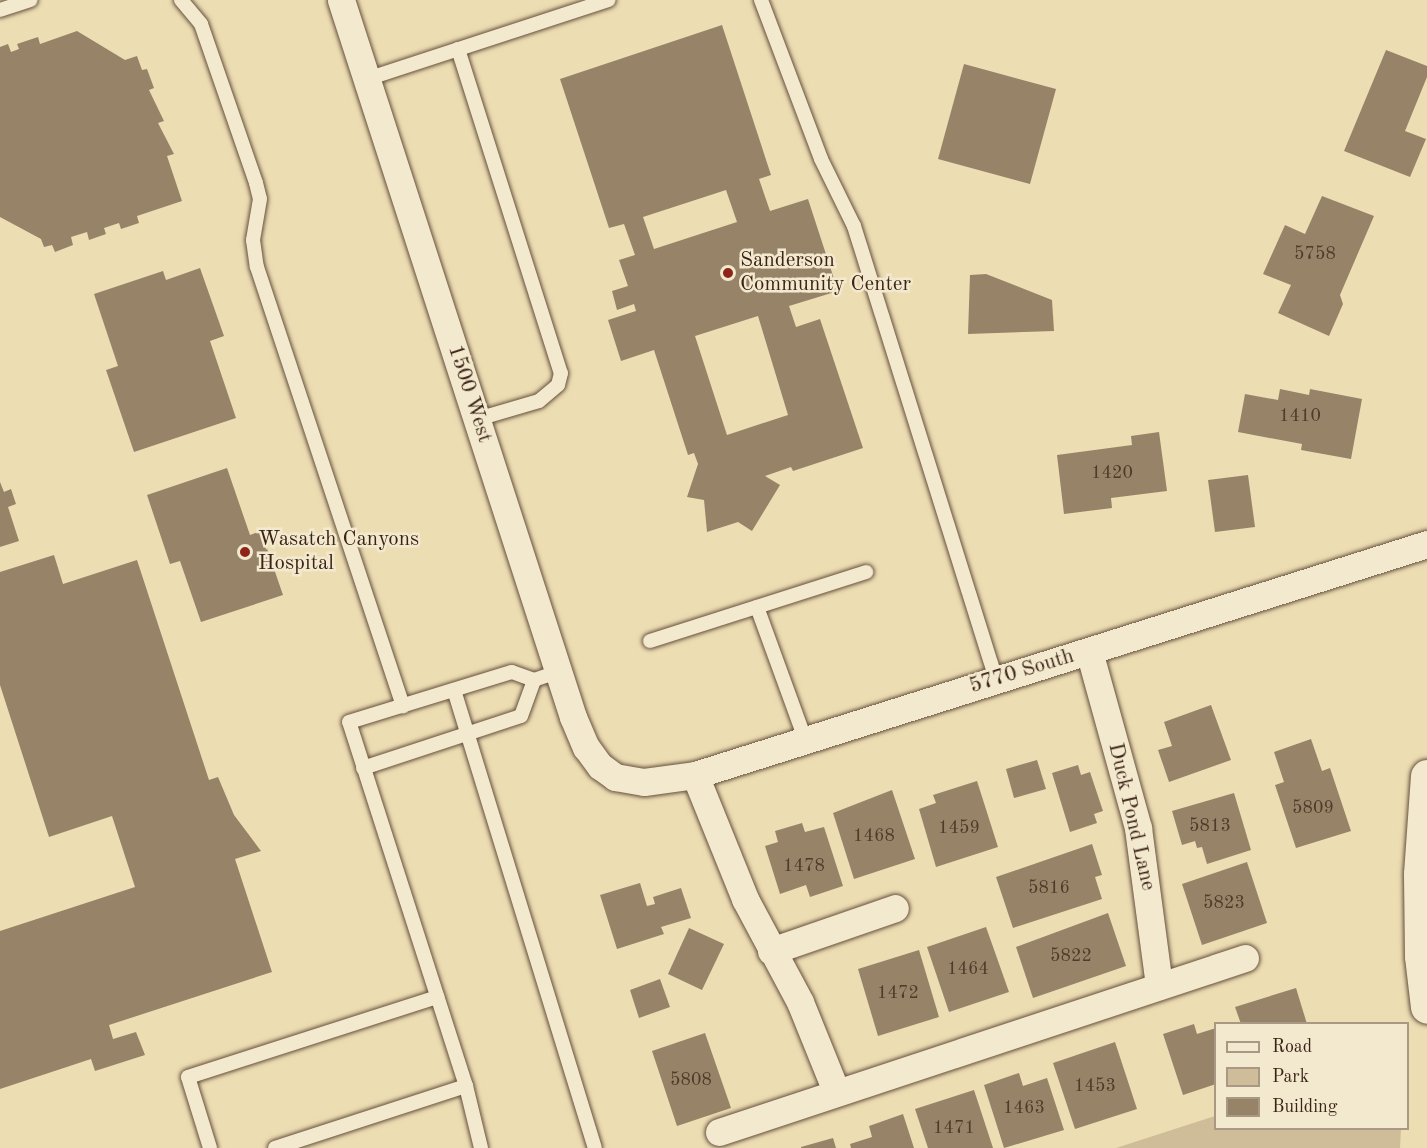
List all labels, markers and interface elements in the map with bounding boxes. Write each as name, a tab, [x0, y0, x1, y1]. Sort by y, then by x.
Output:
house number: 5758	[1294, 243, 1336, 265]
place label: Sanderson Community Center	[740, 248, 911, 298]
marker: Sanderson Community Center	[721, 266, 735, 280]
street label: 1500 West	[441, 342, 497, 446]
house number: 1410	[1279, 405, 1321, 427]
house number: 1420	[1091, 462, 1133, 484]
place label: Wasatch Canyons Hospital	[258, 527, 419, 577]
marker: Wasatch Canyons Hospital	[236, 543, 254, 561]
street label: 5770 South	[967, 644, 1077, 700]
street label: Duck Pond Lane	[1102, 741, 1160, 893]
house number: 5809	[1292, 797, 1334, 819]
house number: 5813	[1189, 815, 1231, 837]
house number: 1459	[938, 817, 980, 839]
house number: 1468	[853, 825, 895, 847]
house number: 1478	[783, 855, 825, 877]
house number: 5816	[1028, 877, 1070, 899]
house number: 5823	[1203, 892, 1245, 914]
house number: 5822	[1050, 945, 1092, 967]
house number: 1464	[947, 958, 989, 980]
house number: 1472	[877, 982, 919, 1004]
legend	[1214, 1022, 1409, 1130]
text: Road	[1272, 1038, 1312, 1056]
text: Park	[1272, 1068, 1309, 1086]
house number: 5808	[670, 1069, 712, 1091]
house number: 1453	[1074, 1075, 1116, 1097]
house number: 1463	[1003, 1097, 1045, 1119]
text: Building	[1272, 1098, 1337, 1116]
house number: 1471	[933, 1117, 975, 1139]

